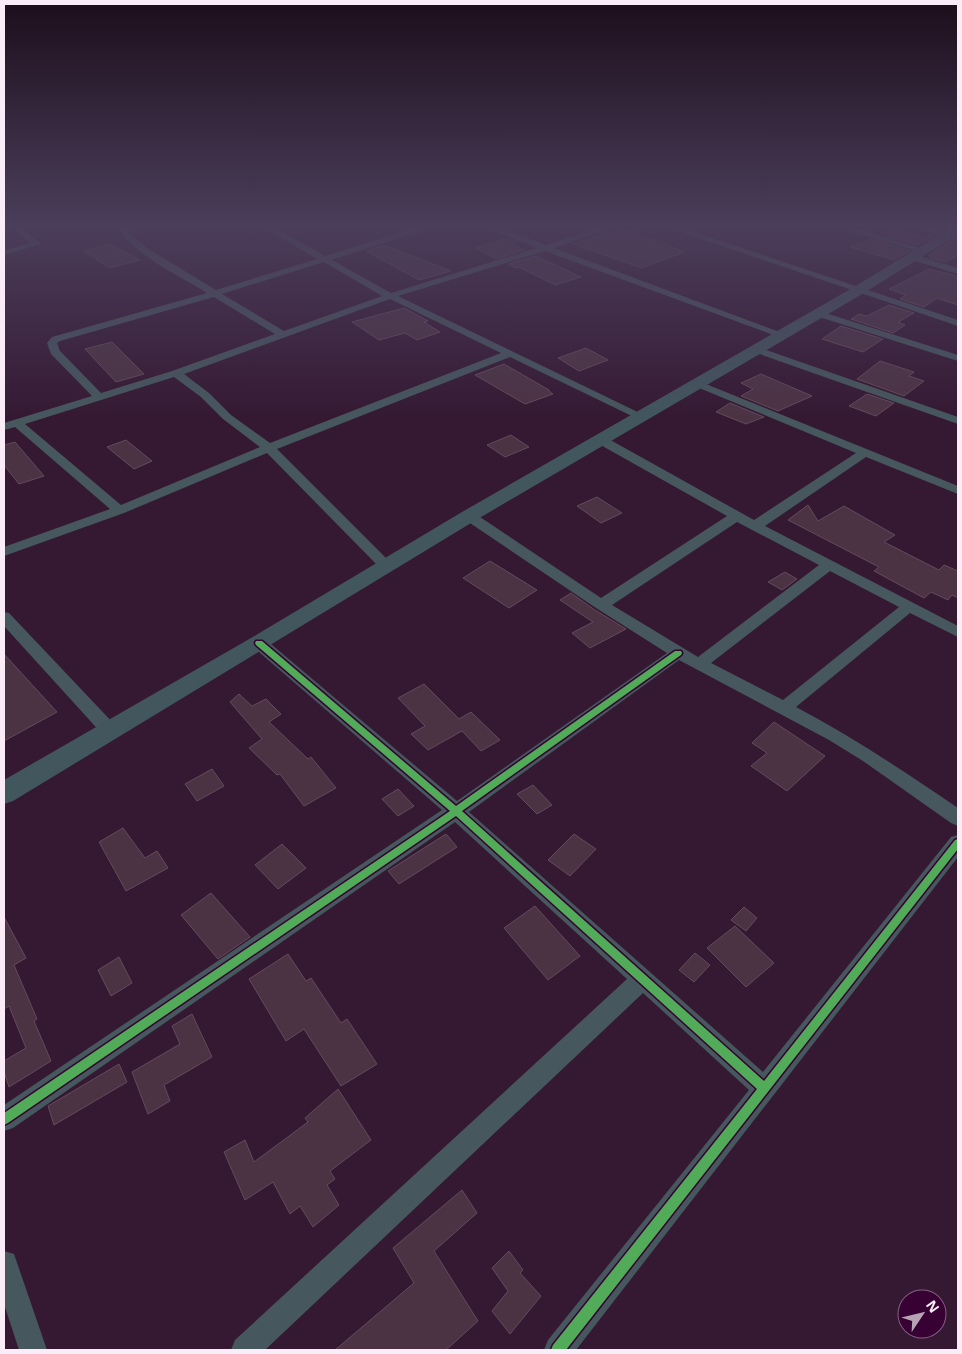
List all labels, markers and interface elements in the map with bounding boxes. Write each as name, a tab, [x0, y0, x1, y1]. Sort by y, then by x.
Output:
north arrow	[897, 1289, 947, 1339]
text: N	[922, 1296, 944, 1316]

